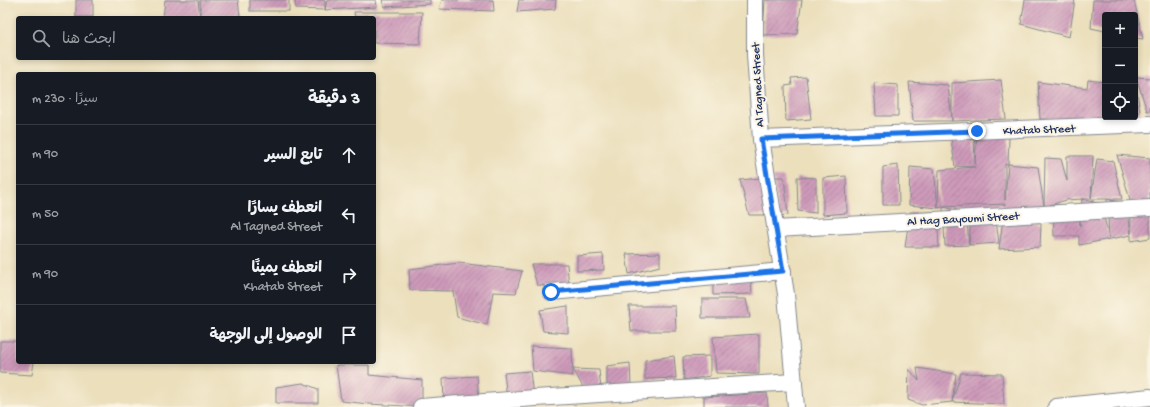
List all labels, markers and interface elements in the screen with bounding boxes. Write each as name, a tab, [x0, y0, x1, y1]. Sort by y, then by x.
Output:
map controls	[1102, 12, 1138, 120]
button: +	[1102, 12, 1138, 48]
search box	[16, 16, 376, 60]
icon: search	[30, 27, 52, 49]
text: ابحث هنا	[62, 31, 116, 49]
street label: Al Tagned Street	[750, 41, 768, 127]
button: −	[1102, 48, 1138, 84]
button: locate	[1102, 84, 1138, 120]
text: 3 دقيقة	[308, 90, 360, 110]
text: سيرًا · 230 m	[32, 92, 98, 107]
route end	[968, 122, 986, 140]
street label: Khatab Street	[1003, 123, 1077, 139]
icon: ahead	[338, 144, 360, 166]
text: 90 m	[32, 147, 58, 162]
text: تابع السير	[265, 147, 322, 165]
text: انعطف يسارًا	[248, 200, 322, 218]
icon: left	[338, 204, 360, 226]
text: 50 m	[32, 207, 59, 222]
street label: Al Hag Bayoumi Street	[907, 210, 1021, 230]
text: Al Tagned Street	[231, 220, 322, 235]
text: انعطف يمينًا	[251, 260, 322, 278]
icon: right	[338, 264, 360, 286]
text: 90 m	[32, 267, 58, 282]
text: Khatab Street	[244, 280, 322, 295]
route start	[542, 283, 560, 301]
icon: arrive	[338, 324, 360, 346]
text: الوصول إلى الوجهة	[209, 327, 322, 345]

